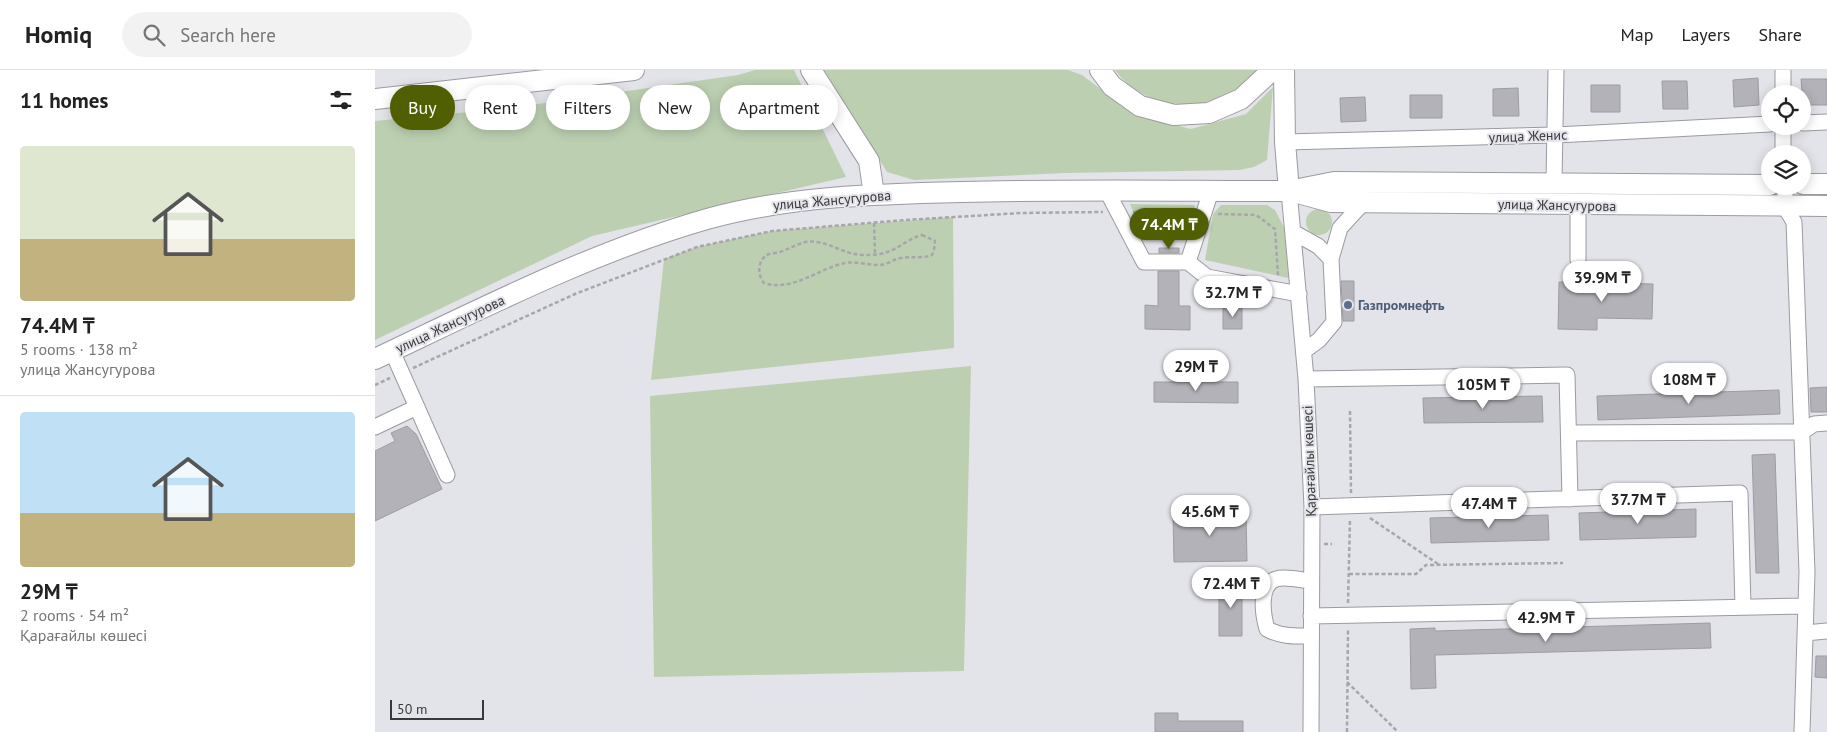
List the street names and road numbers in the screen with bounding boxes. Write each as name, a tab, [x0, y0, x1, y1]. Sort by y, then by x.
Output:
street label: улица Женис	[1488, 126, 1568, 146]
street label: улица Жансугурова	[772, 186, 892, 214]
street label: улица Жансугурова	[1498, 195, 1616, 215]
street label: улица Жансугурова	[392, 291, 508, 357]
street label: Қарағайлы көшесі	[1298, 405, 1320, 517]

